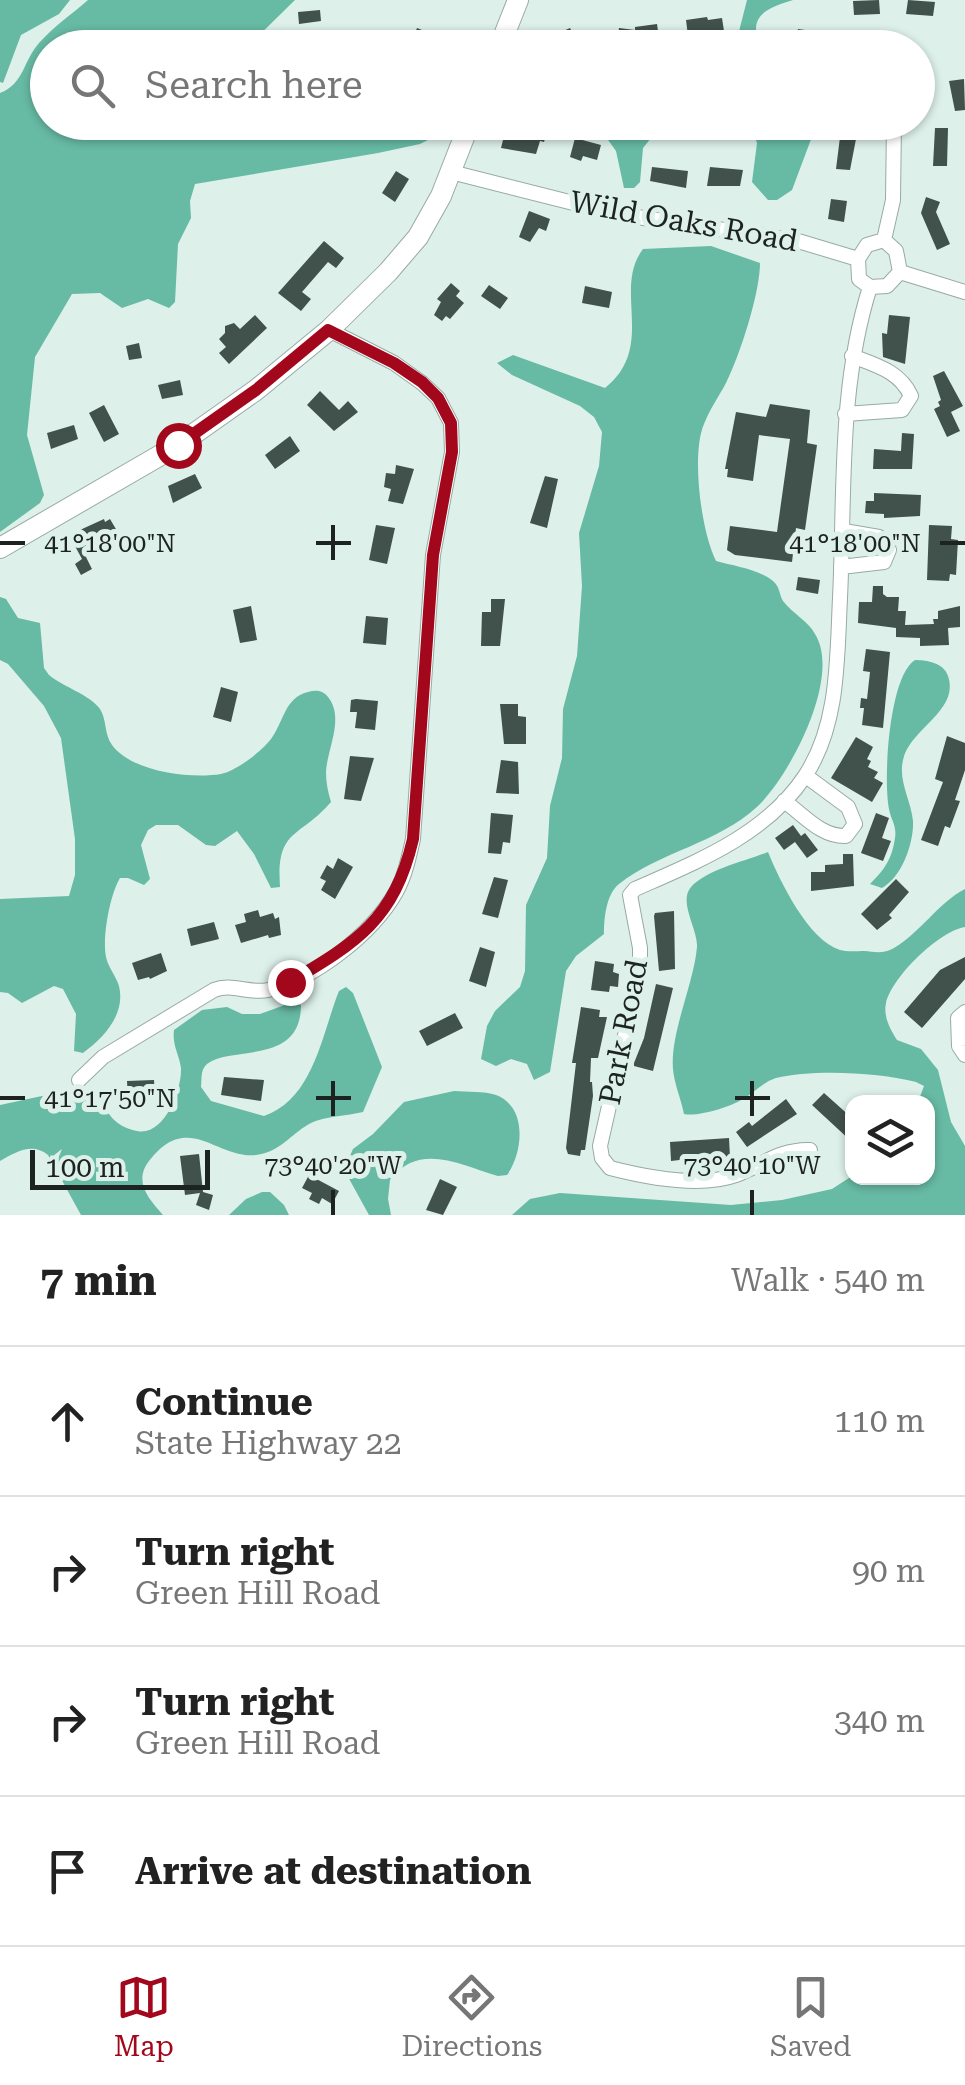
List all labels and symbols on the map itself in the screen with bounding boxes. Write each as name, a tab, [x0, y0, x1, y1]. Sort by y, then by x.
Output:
street label: Wild Oaks Road	[568, 184, 800, 258]
route start	[156, 423, 202, 469]
text: 41°18'00"N	[44, 529, 176, 558]
text: 41°18'00"N	[789, 529, 921, 558]
street label: Park Road	[592, 956, 654, 1108]
route end	[268, 960, 314, 1006]
text: 41°17'50"N	[44, 1084, 176, 1113]
scale bar	[30, 1145, 210, 1190]
text: 73°40'20"W	[264, 1151, 402, 1180]
text: 73°40'10"W	[683, 1151, 821, 1180]

